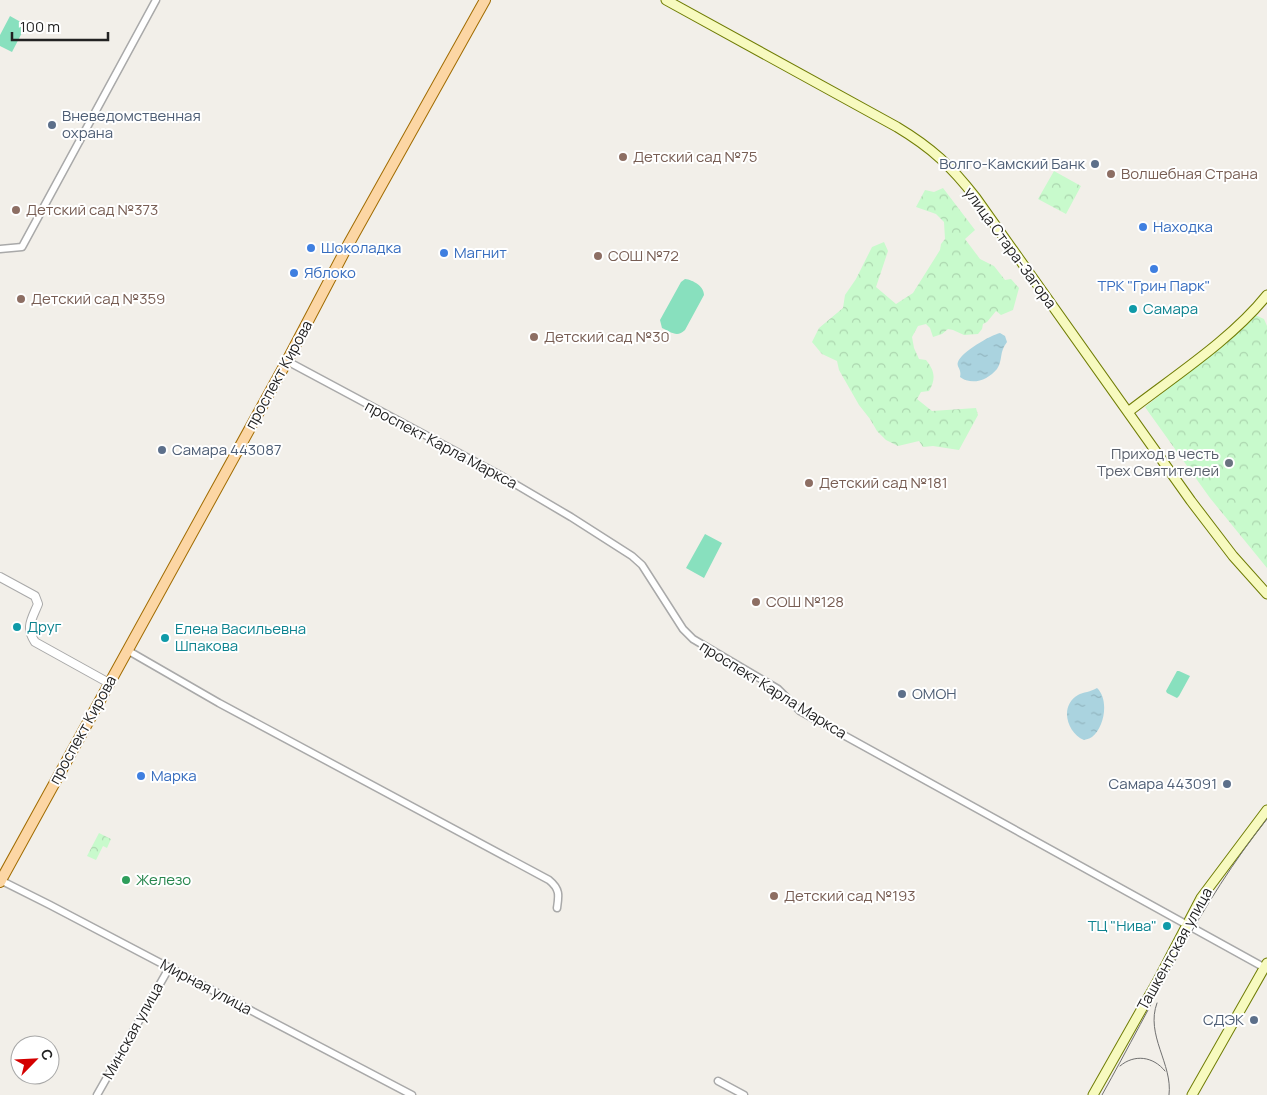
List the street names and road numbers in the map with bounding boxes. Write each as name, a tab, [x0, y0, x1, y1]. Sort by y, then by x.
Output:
street label: улица Стара-Загора	[959, 183, 1062, 313]
street label: проспект Кирова	[240, 317, 317, 433]
street label: проспект Карла Маркса	[361, 395, 521, 494]
street label: проспект Карла Маркса	[696, 636, 851, 743]
street label: проспект Кирова	[44, 672, 121, 788]
street label: Ташкентская улица	[1132, 884, 1217, 1014]
street label: Мирная улица	[157, 954, 256, 1020]
street label: Минская улица	[97, 979, 168, 1083]

